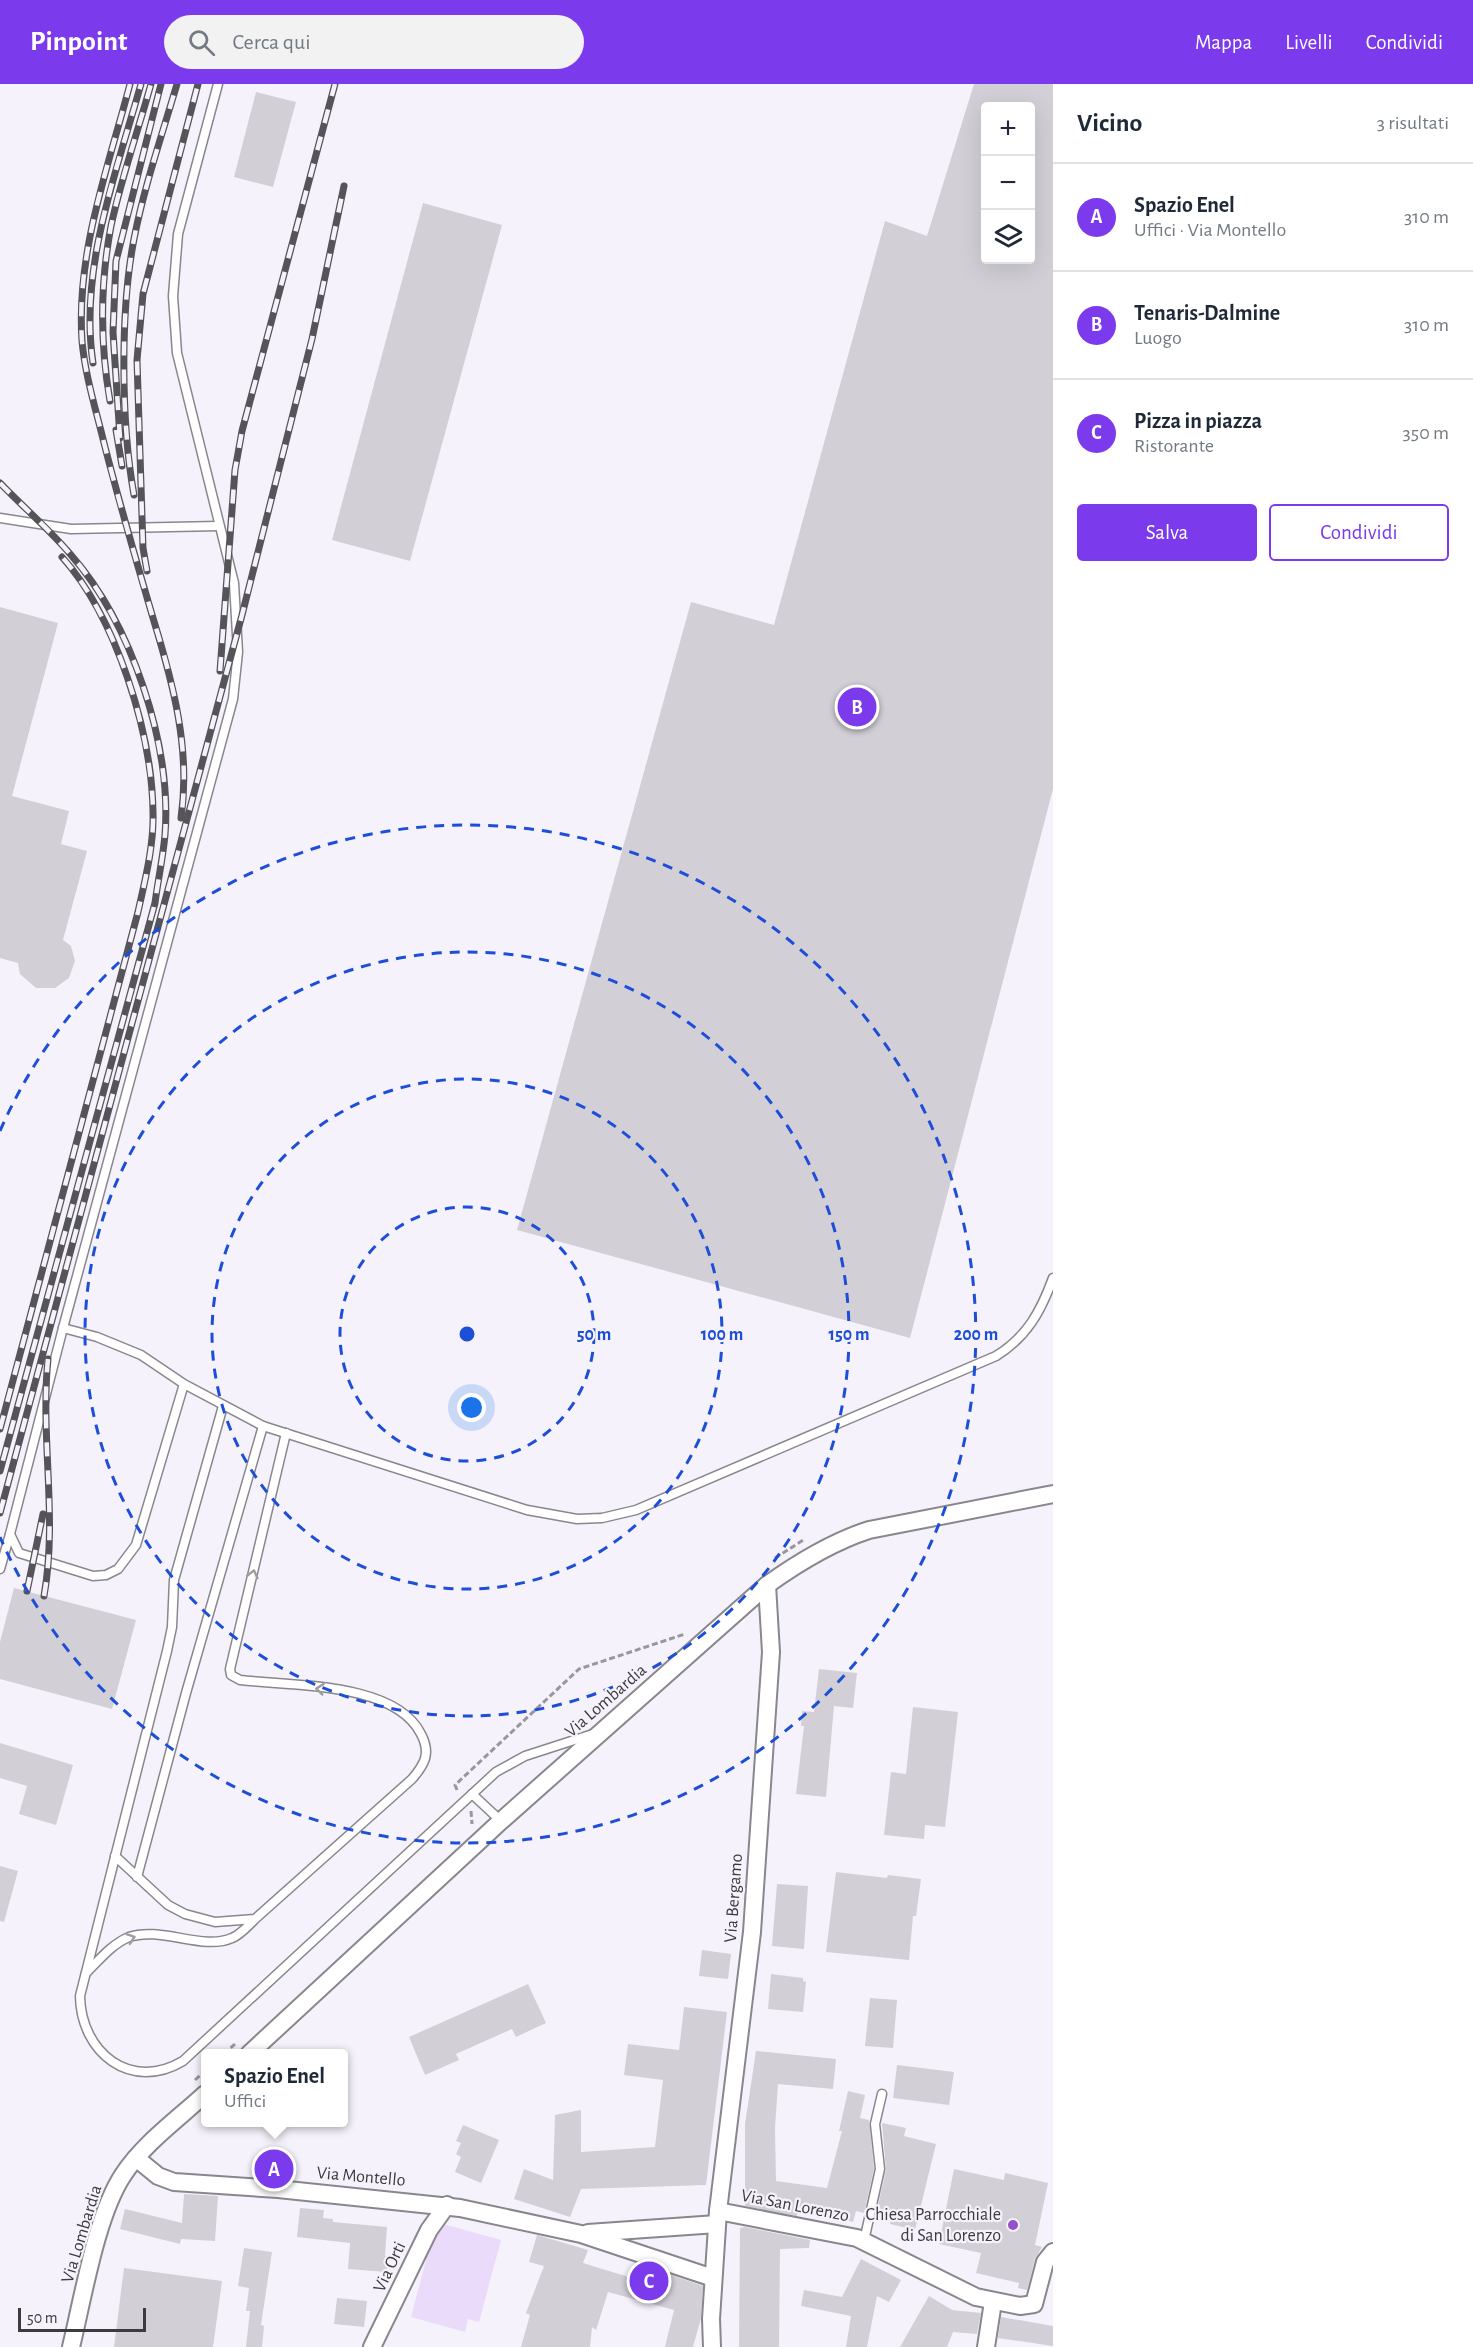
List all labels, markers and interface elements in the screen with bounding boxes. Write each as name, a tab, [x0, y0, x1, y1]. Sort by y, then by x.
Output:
search box	[164, 15, 584, 69]
icon: search	[185, 26, 218, 59]
text: Pinpoint	[30, 28, 128, 56]
text: Cerca qui	[233, 31, 311, 53]
text: Mappa	[1195, 32, 1252, 53]
text: Livelli	[1285, 32, 1333, 53]
text: Condividi	[1366, 32, 1443, 53]
map controls	[981, 102, 1035, 264]
button: +	[981, 102, 1035, 156]
text: Vicino	[1077, 110, 1142, 136]
text: 3 risultati	[1377, 113, 1449, 133]
button: −	[981, 156, 1035, 210]
text: Spazio Enel	[1134, 194, 1235, 216]
text: A	[1091, 207, 1103, 227]
text: 310 m	[1404, 207, 1449, 227]
button: layers	[981, 210, 1035, 264]
text: Uffici · Via Montello	[1134, 220, 1286, 240]
text: Tenaris-Dalmine	[1134, 302, 1280, 324]
text: B	[1091, 315, 1102, 335]
text: 310 m	[1404, 315, 1449, 335]
text: Luogo	[1134, 328, 1182, 348]
text: Pizza in piazza	[1134, 410, 1262, 432]
text: C	[1091, 423, 1102, 443]
text: 350 m	[1403, 423, 1449, 443]
text: Ristorante	[1134, 436, 1214, 456]
button: Salva	[1077, 504, 1257, 561]
button: Condividi	[1269, 504, 1449, 561]
pin: B	[838, 684, 876, 730]
centre of rings	[457, 1324, 477, 1344]
text: 50 m	[577, 1326, 611, 1344]
text: 100 m	[701, 1326, 743, 1344]
text: 150 m	[829, 1326, 869, 1344]
text: 200 m	[954, 1326, 998, 1344]
your location	[457, 1393, 486, 1422]
one-way arrow	[245, 1569, 258, 1579]
street label: Via Lombardia	[562, 1661, 650, 1741]
one-way arrow	[315, 1683, 325, 1695]
street label: Via Bergamo	[722, 1853, 746, 1943]
one-way arrow	[126, 1933, 136, 1945]
popup	[201, 2049, 348, 2127]
text: Spazio Enel	[224, 2065, 325, 2087]
text: Uffici	[224, 2091, 266, 2111]
pin: A	[254, 2146, 294, 2192]
street label: Via Montello	[316, 2164, 406, 2190]
street label: Via Lombardia	[59, 2183, 105, 2285]
street label: Via San Lorenzo	[739, 2187, 851, 2225]
place label: Chiesa Parrocchiale di San Lorenzo	[866, 2206, 1001, 2245]
marker: Chiesa Parrocchiale di San Lorenzo	[1006, 2218, 1020, 2232]
street label: Via Orti	[371, 2239, 409, 2295]
pin: C	[630, 2258, 668, 2304]
scale bar	[18, 2305, 146, 2332]
text: 50 m	[27, 2310, 58, 2326]

